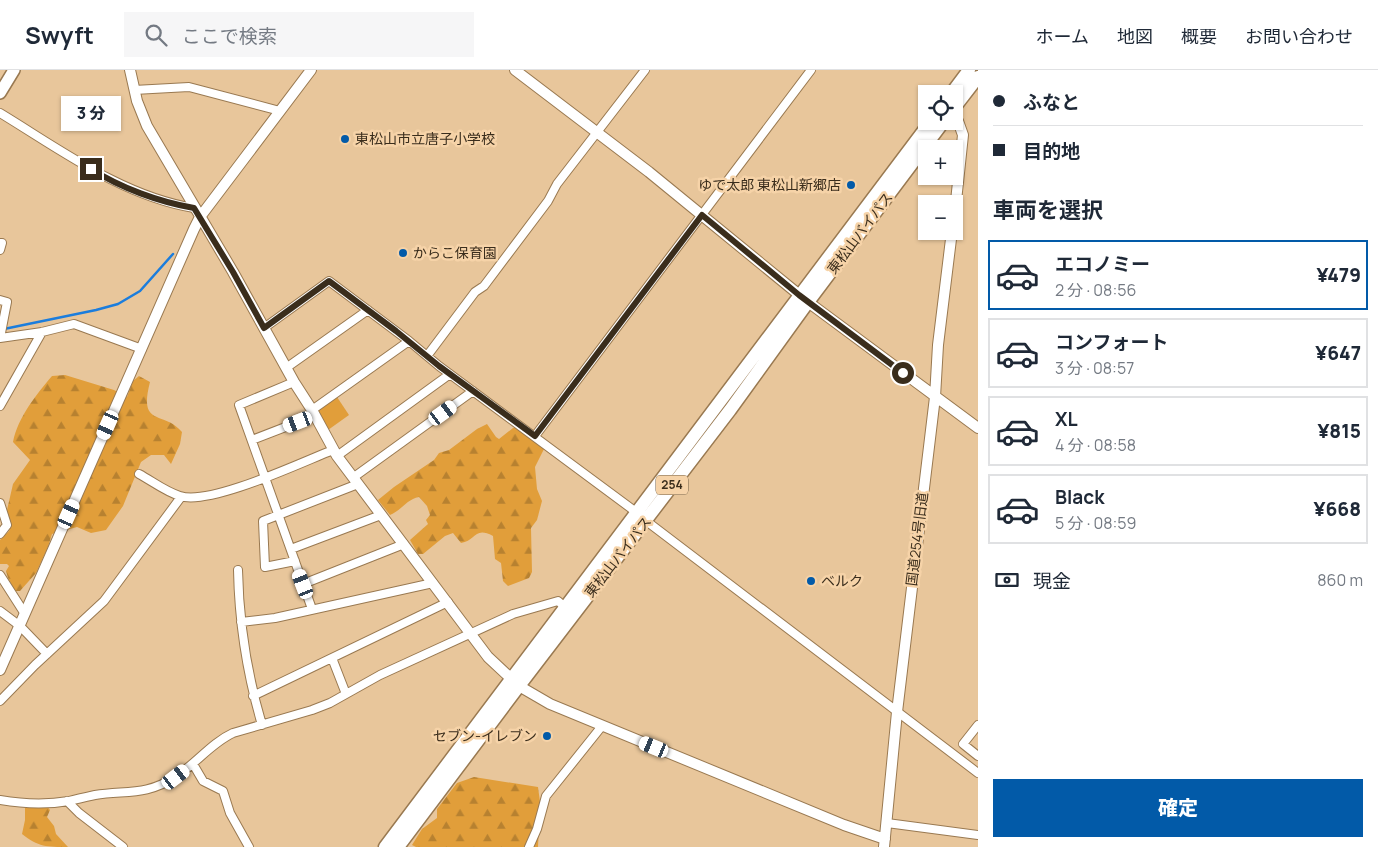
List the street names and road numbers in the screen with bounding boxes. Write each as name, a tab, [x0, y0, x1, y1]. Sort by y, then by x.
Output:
street label: 東松山バイパス	[823, 188, 897, 277]
road number: 254	[656, 476, 688, 494]
street label: 国道254号旧道	[901, 491, 932, 587]
street label: 東松山バイパス	[580, 512, 655, 601]

